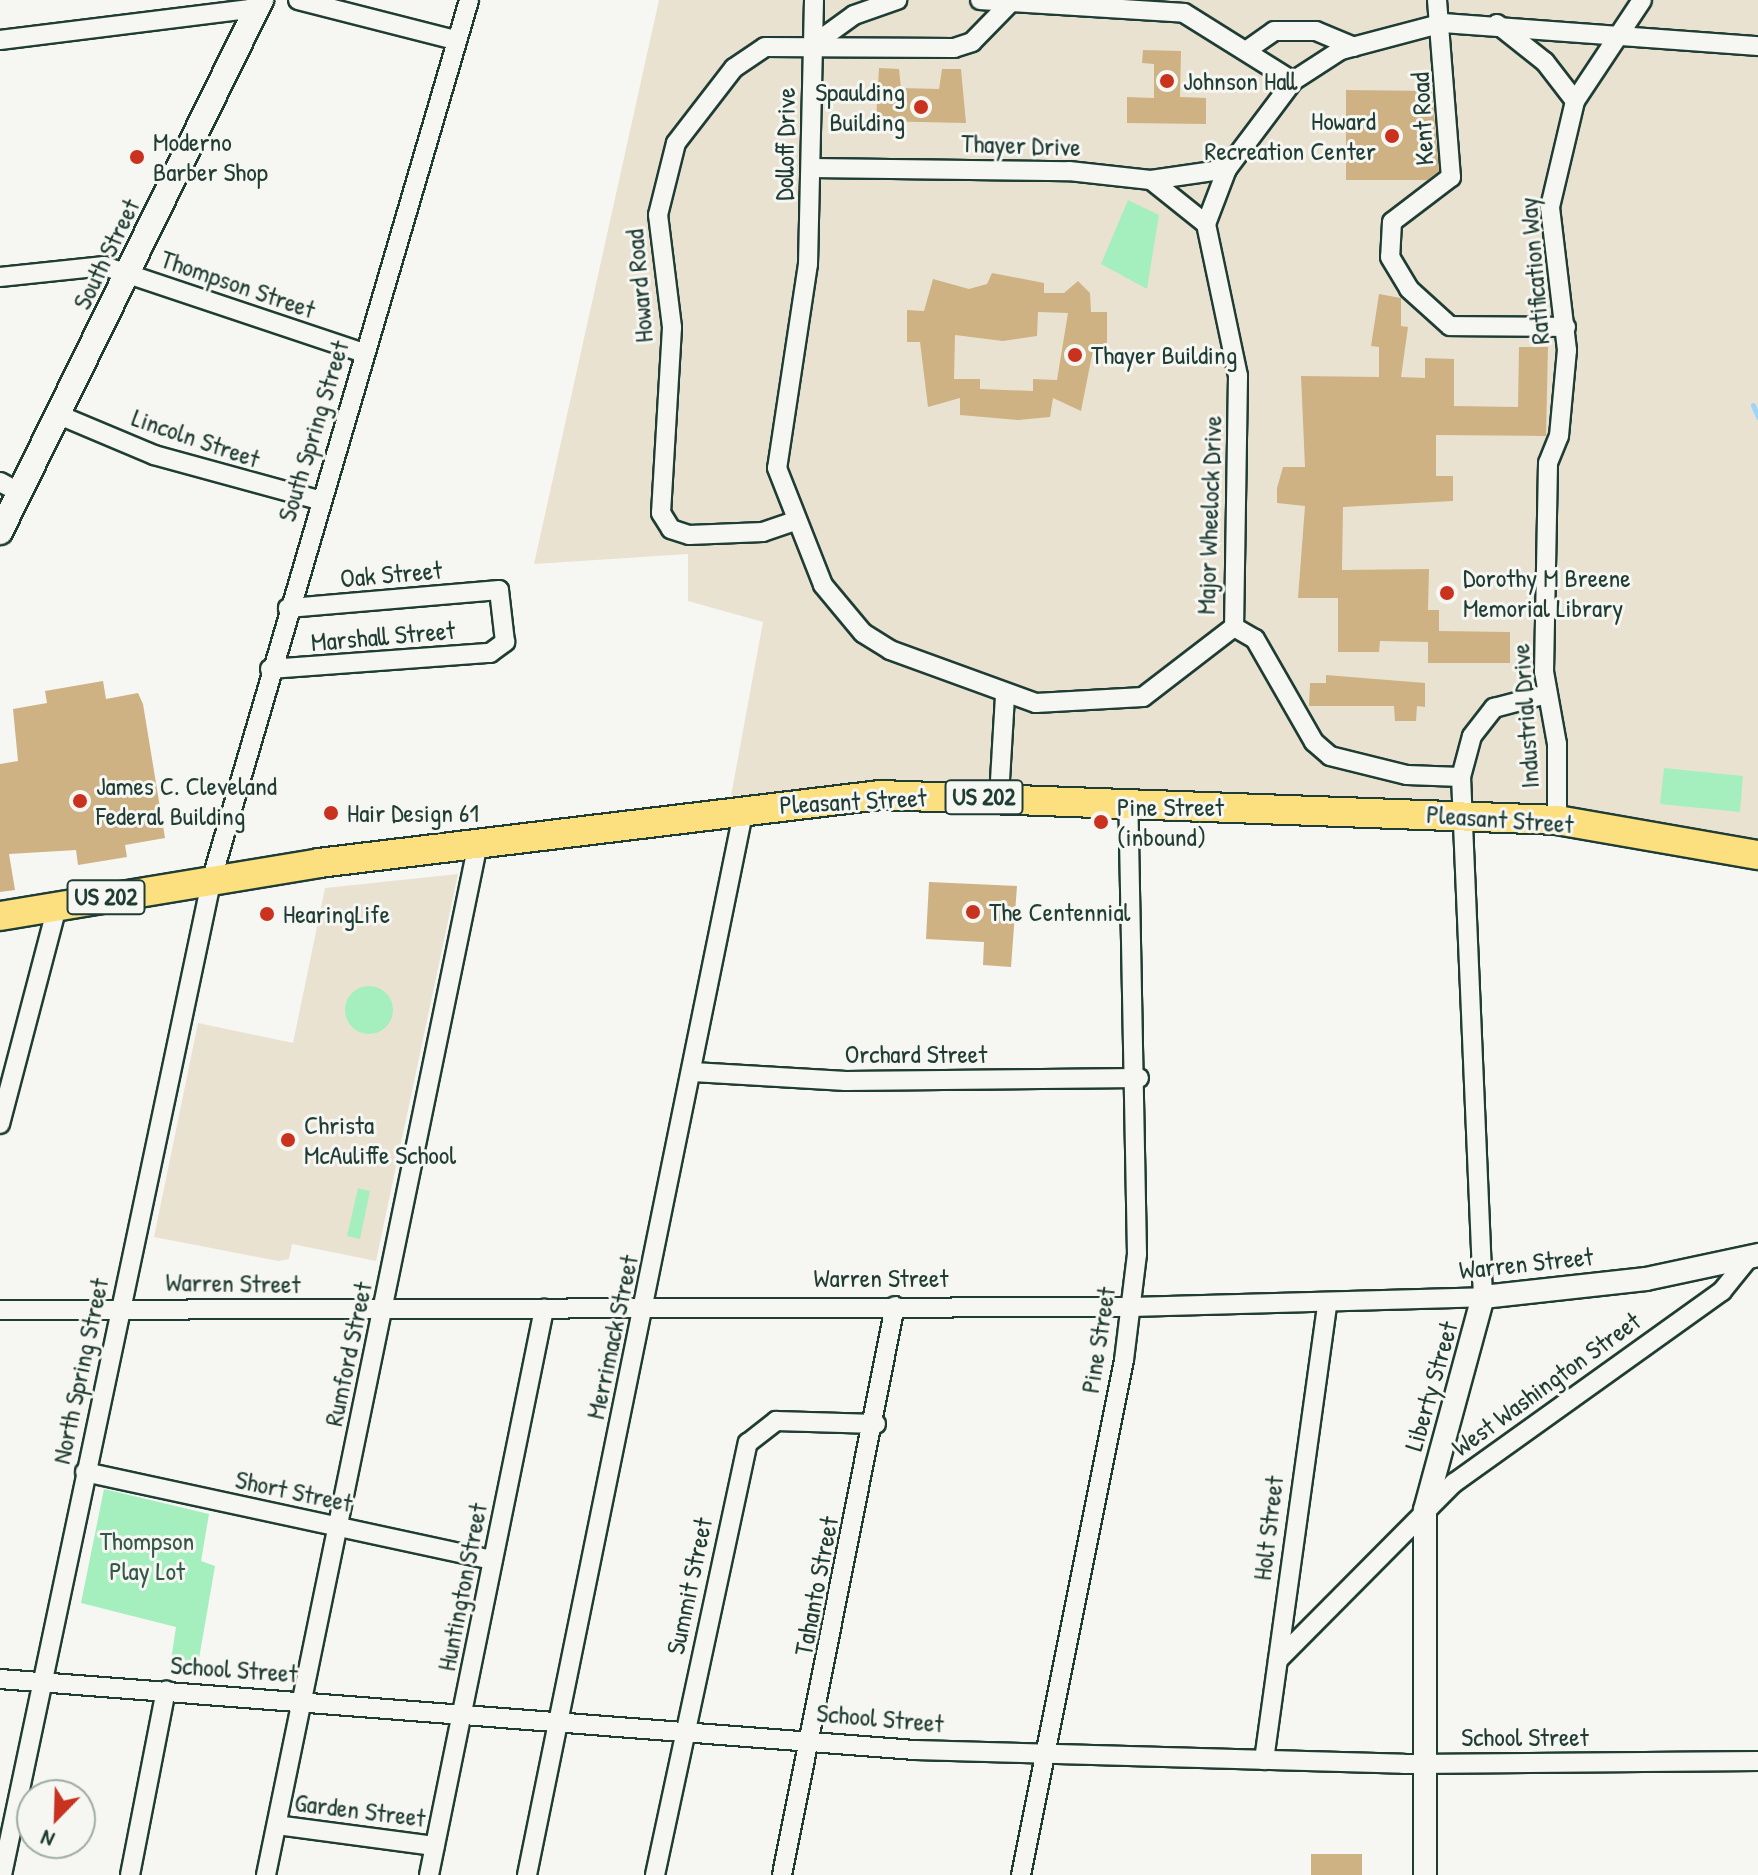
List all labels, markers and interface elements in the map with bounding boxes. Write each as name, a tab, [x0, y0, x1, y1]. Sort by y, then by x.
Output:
place label: Johnson Hall	[1183, 65, 1298, 97]
marker: Johnson Hall	[1158, 72, 1176, 90]
street label: Kent Road	[1404, 72, 1440, 166]
place label: Spaulding Building	[815, 76, 905, 138]
street label: Dolloff Drive	[768, 87, 802, 201]
marker: Spaulding Building	[912, 98, 930, 116]
place label: Howard Recreation Center	[1205, 105, 1376, 166]
place label: Moderno Barber Shop	[153, 126, 268, 188]
street label: Thayer Drive	[961, 127, 1081, 163]
marker: Howard Recreation Center	[1383, 127, 1401, 145]
marker: Moderno Barber Shop	[128, 148, 146, 166]
street label: South Street	[66, 194, 146, 314]
street label: Ratification Way	[1512, 196, 1556, 346]
street label: Howard Road	[619, 228, 659, 344]
street label: Thompson Street	[157, 243, 319, 325]
street label: South Spring Street	[271, 337, 355, 525]
place label: Thayer Building	[1091, 339, 1237, 371]
marker: Thayer Building	[1066, 346, 1084, 364]
street label: Lincoln Street	[128, 402, 264, 474]
street label: Major Wheelock Drive	[1190, 415, 1228, 615]
street label: Oak Street	[339, 554, 443, 594]
place label: Dorothy M Breene Memorial Library	[1463, 562, 1631, 624]
marker: Dorothy M Breene Memorial Library	[1438, 584, 1456, 602]
street label: Marshall Street	[310, 614, 456, 658]
street label: Industrial Drive	[1504, 642, 1546, 790]
place label: James C. Cleveland Federal Building	[96, 770, 277, 832]
road number: US 202	[944, 777, 1024, 817]
street label: Pleasant Street	[779, 782, 927, 820]
place label: Pine Street (inbound)	[1117, 791, 1224, 852]
marker: James C. Cleveland Federal Building	[71, 792, 89, 810]
place label: Hair Design 61	[347, 797, 479, 829]
street label: Pleasant Street	[1425, 798, 1575, 840]
marker: Hair Design 61	[322, 804, 340, 822]
marker: Pine Street (inbound)	[1092, 813, 1110, 831]
road number: US 202	[66, 877, 146, 917]
place label: The Centennial	[989, 896, 1130, 928]
place label: HearingLife	[283, 898, 390, 930]
marker: The Centennial	[964, 903, 982, 921]
marker: HearingLife	[258, 905, 276, 923]
street label: Orchard Street	[845, 1038, 987, 1070]
place label: Christa McAuliffe School	[304, 1109, 456, 1170]
marker: Christa McAuliffe School	[279, 1131, 297, 1149]
street label: Warren Street	[1457, 1240, 1595, 1286]
street label: Merrimack Street	[579, 1252, 645, 1422]
street label: Warren Street	[814, 1262, 948, 1294]
street label: Warren Street	[165, 1266, 301, 1300]
street label: North Spring Street	[45, 1275, 115, 1467]
street label: Rumford Street	[318, 1279, 378, 1429]
street label: Pine Street	[1074, 1285, 1122, 1395]
street label: West Washington Street	[1446, 1305, 1646, 1463]
street label: Liberty Street	[1398, 1318, 1464, 1454]
street label: Short Street	[233, 1463, 355, 1519]
street label: Holt Street	[1246, 1474, 1290, 1582]
street label: Huntington Street	[430, 1501, 494, 1673]
street label: Tahanto Street	[787, 1514, 845, 1658]
street label: Summit Street	[659, 1515, 719, 1657]
park label: Thompson Play Lot	[100, 1525, 194, 1586]
street label: School Street	[169, 1649, 299, 1689]
street label: School Street	[815, 1697, 945, 1739]
street label: School Street	[1461, 1721, 1589, 1753]
north arrow	[16, 1779, 96, 1859]
street label: Garden Street	[293, 1787, 427, 1833]
text: N	[36, 1823, 59, 1855]

